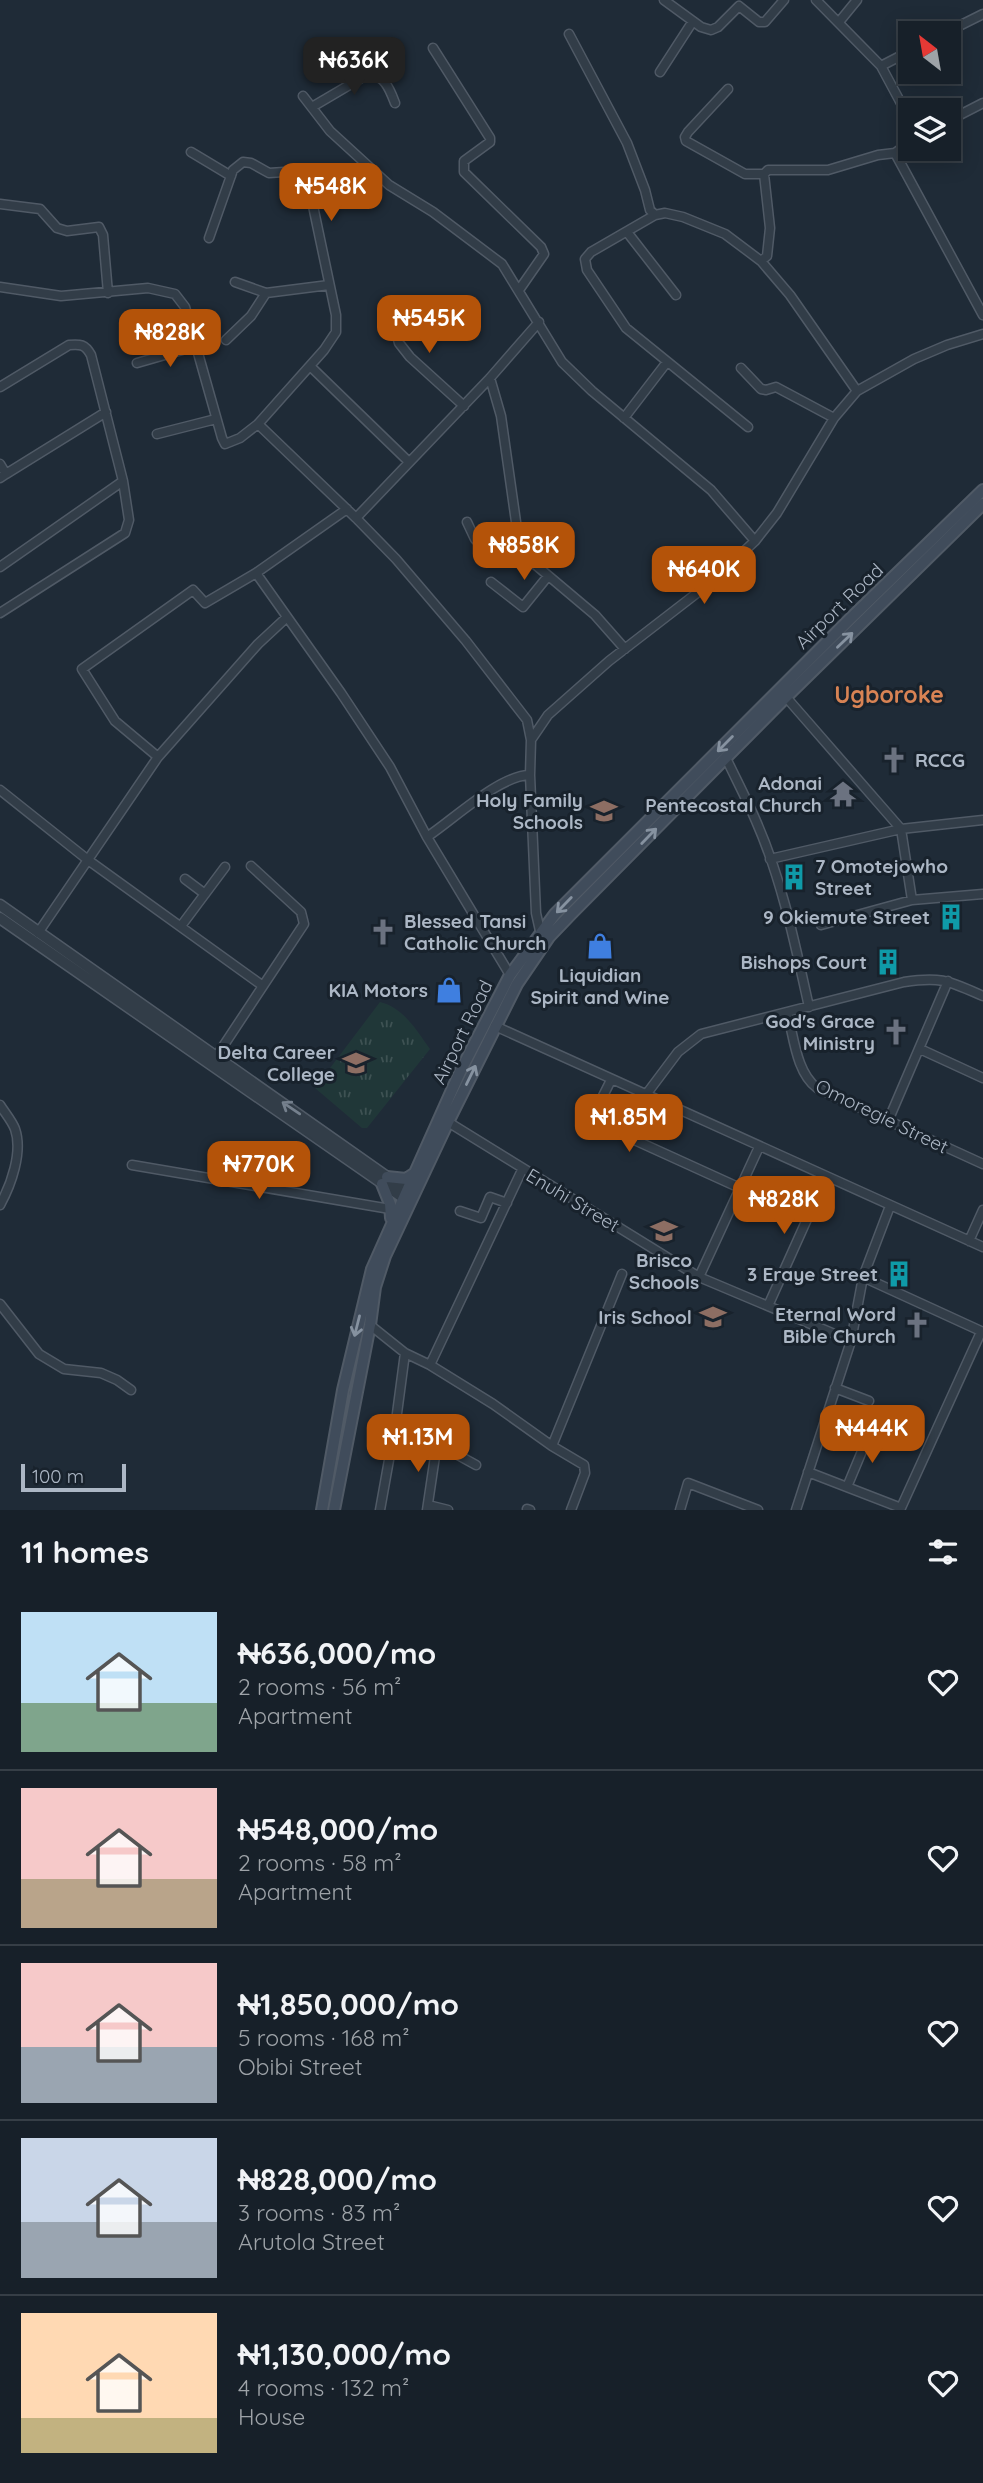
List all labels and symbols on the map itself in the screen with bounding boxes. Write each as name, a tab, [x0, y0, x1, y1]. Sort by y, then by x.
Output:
north arrow	[898, 21, 961, 84]
pin: ₦636K	[305, 38, 403, 97]
pin: ₦548K	[282, 164, 380, 223]
pin: ₦545K	[380, 296, 478, 355]
pin: ₦828K	[121, 310, 219, 369]
pin: ₦858K	[475, 522, 573, 582]
pin: ₦640K	[655, 546, 753, 606]
street label: Airport Road	[790, 558, 888, 654]
one-way arrow	[836, 632, 853, 649]
district label: Ugboroke	[834, 680, 944, 709]
one-way arrow	[716, 736, 733, 753]
church icon: RCCG	[879, 745, 909, 775]
place label: RCCG	[915, 748, 965, 772]
place label: Adonai Pentecostal Church	[645, 771, 822, 817]
temple icon: Adonai Pentecostal Church	[828, 779, 858, 809]
place label: Holy Family Schools	[476, 788, 583, 834]
school or university icon: Holy Family Schools	[589, 796, 619, 826]
one-way arrow	[641, 827, 658, 844]
place label: 7 Omotejowho Street	[815, 854, 948, 900]
building icon: 7 Omotejowho Street	[779, 862, 809, 892]
one-way arrow	[555, 896, 572, 913]
building icon: 9 Okiemute Street	[936, 902, 966, 932]
place label: 9 Okiemute Street	[763, 905, 930, 929]
place label: Blessed Tansi Catholic Church	[404, 909, 546, 955]
church icon: Blessed Tansi Catholic Church	[368, 917, 398, 947]
shop icon: Liquidian Spirit and Wine	[585, 931, 615, 961]
building icon: Bishops Court	[873, 947, 903, 977]
place label: Bishops Court	[741, 950, 867, 974]
place label: Liquidian Spirit and Wine	[530, 963, 670, 1009]
shop icon: KIA Motors	[434, 975, 464, 1005]
street label: Airport Road	[427, 976, 497, 1088]
place label: KIA Motors	[329, 978, 428, 1002]
place label: God's Grace Ministry	[765, 1009, 875, 1055]
church icon: God's Grace Ministry	[881, 1017, 911, 1047]
place label: Delta Career College	[218, 1040, 335, 1086]
school or university icon: Delta Career College	[341, 1048, 371, 1078]
one-way arrow	[465, 1065, 479, 1086]
street label: Omoregie Street	[812, 1074, 952, 1158]
pin: ₦1.85M	[572, 1094, 686, 1154]
one-way arrow	[282, 1101, 301, 1115]
pin: ₦770K	[210, 1142, 308, 1201]
street label: Enuhi Street	[522, 1163, 624, 1237]
pin: ₦828K	[735, 1176, 833, 1236]
school or university icon: Brisco Schools	[649, 1216, 679, 1246]
place label: Brisco Schools	[629, 1248, 699, 1294]
building icon: 3 Eraye Street	[884, 1259, 914, 1289]
place label: 3 Eraye Street	[747, 1262, 878, 1286]
school or university icon: Iris School	[698, 1302, 728, 1332]
place label: Eternal Word Bible Church	[775, 1302, 896, 1348]
place label: Iris School	[598, 1305, 692, 1329]
church icon: Eternal Word Bible Church	[902, 1310, 932, 1340]
one-way arrow	[350, 1314, 363, 1337]
pin: ₦444K	[823, 1406, 921, 1465]
pin: ₦1.13M	[361, 1414, 475, 1474]
scale bar	[21, 1461, 126, 1493]

